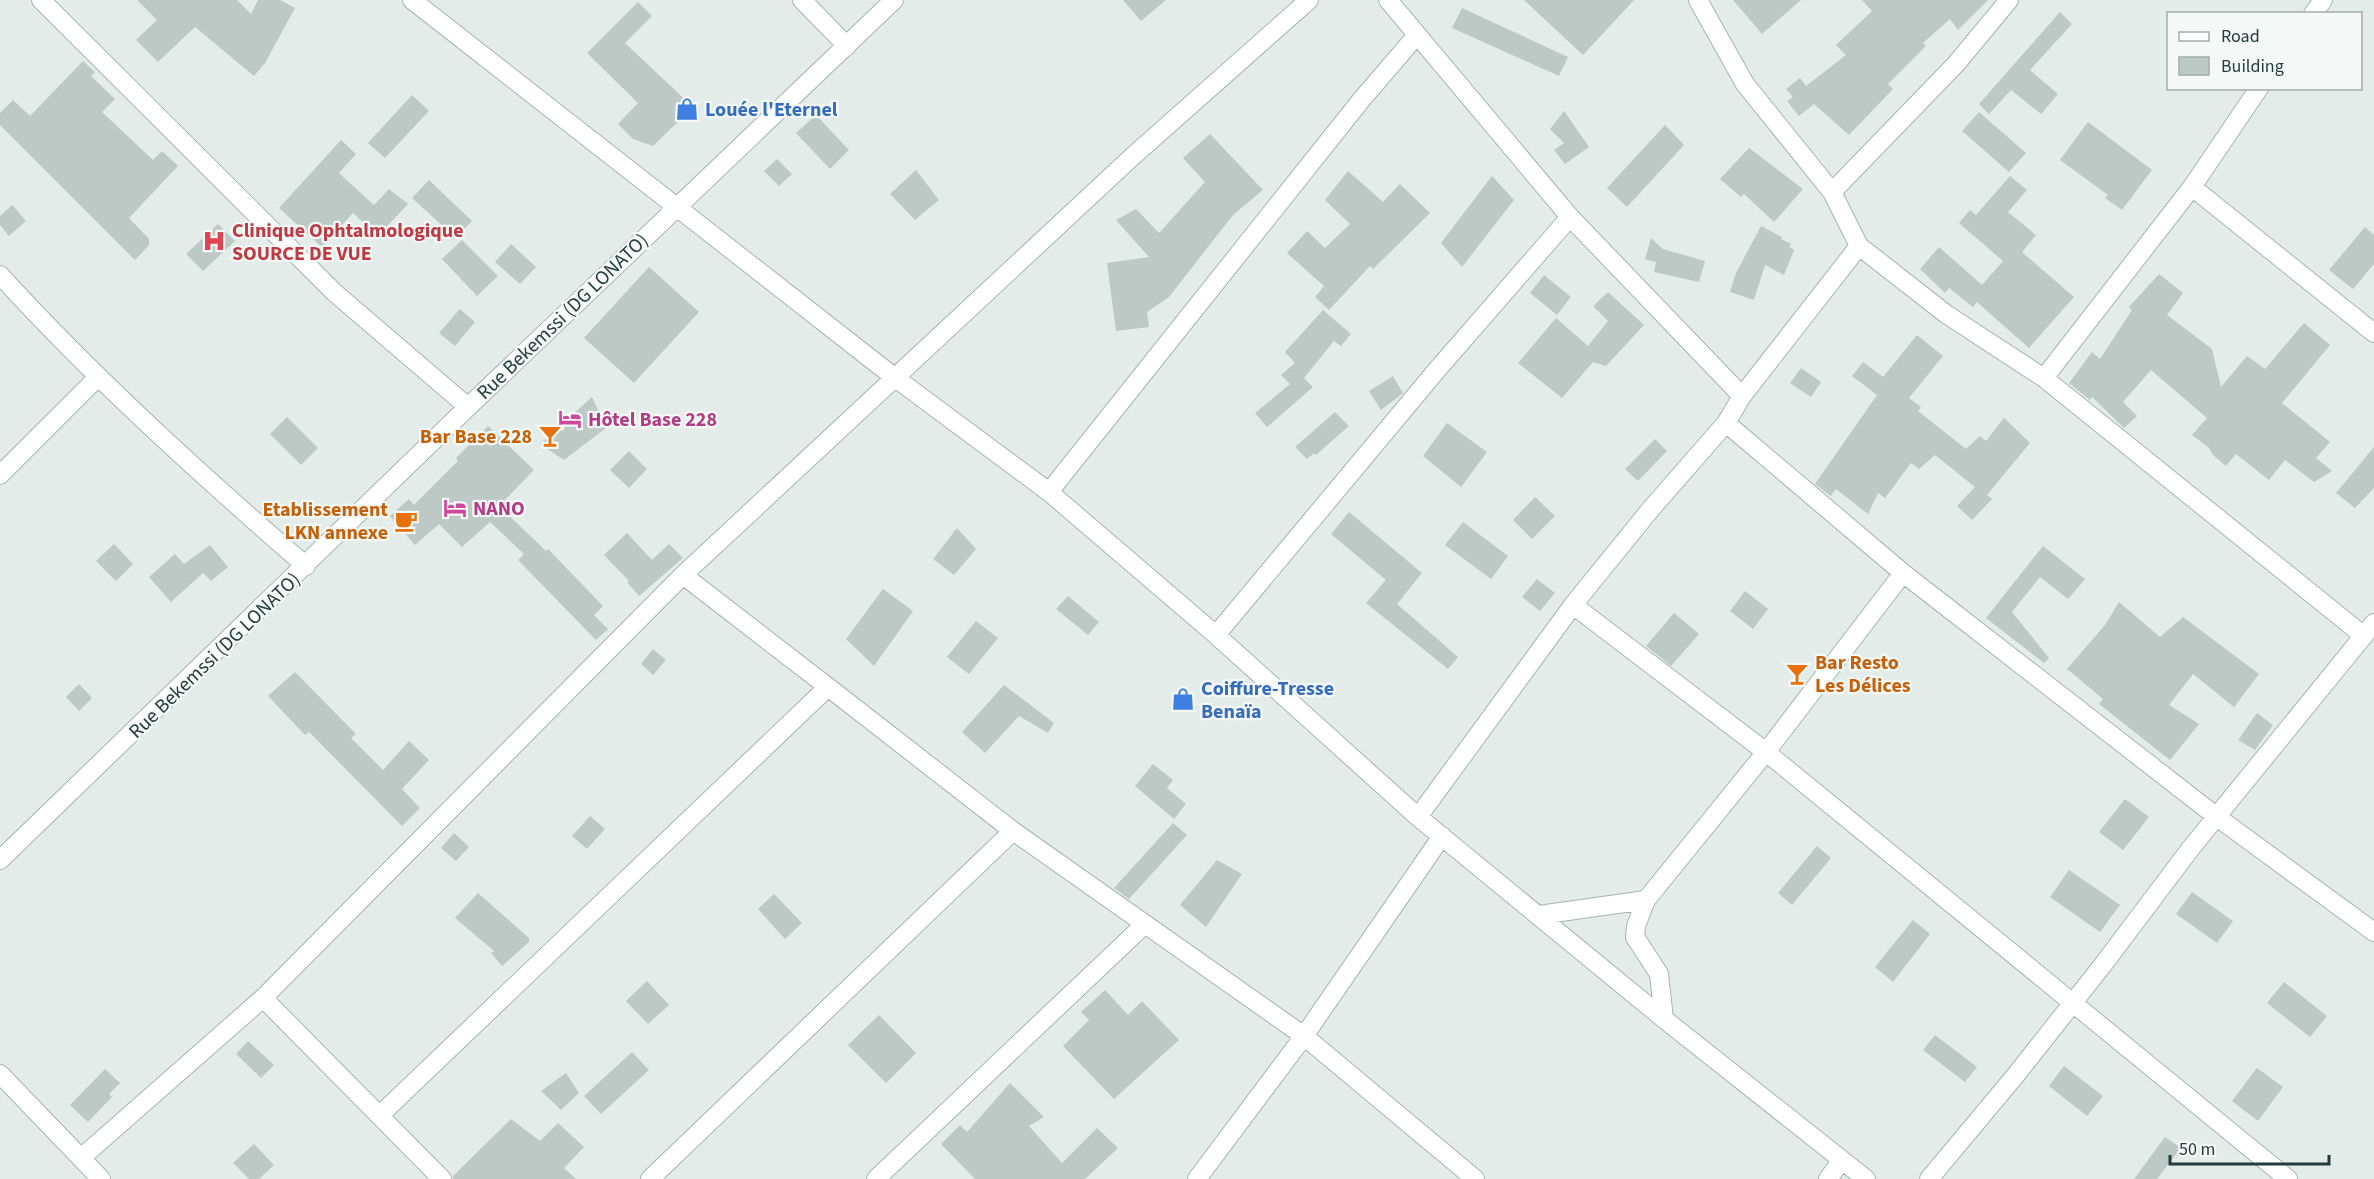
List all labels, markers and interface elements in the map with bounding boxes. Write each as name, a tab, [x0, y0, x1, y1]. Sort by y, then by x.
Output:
legend	[2167, 12, 2362, 90]
text: Road	[2221, 24, 2260, 49]
text: Building	[2221, 54, 2284, 79]
shop icon: Louée l'Eternel	[674, 96, 700, 122]
place label: Louée l'Eternel	[705, 96, 838, 124]
place label: Clinique Ophtalmologique SOURCE DE VUE	[232, 217, 464, 268]
street label: Rue Bekemssi (DG LONATO)	[471, 227, 655, 406]
hospital icon: Clinique Ophtalmologique SOURCE DE VUE	[201, 228, 227, 254]
hotel icon: Hôtel Base 228	[557, 406, 583, 432]
place label: Hôtel Base 228	[588, 406, 717, 434]
place label: Bar Base 228	[420, 423, 532, 451]
bar icon: Bar Base 228	[537, 423, 563, 449]
hotel icon: NANO	[442, 495, 468, 521]
place label: NANO	[473, 495, 525, 523]
place label: Etablissement LKN annexe	[262, 496, 388, 547]
cafe icon: Etablissement LKN annexe	[393, 508, 419, 534]
street label: Rue Bekemssi (DG LONATO)	[123, 566, 307, 745]
place label: Bar Resto Les Délices	[1815, 649, 1911, 700]
bar icon: Bar Resto Les Délices	[1784, 661, 1810, 687]
place label: Coiffure-Tresse Benaïa	[1201, 675, 1334, 726]
shop icon: Coiffure-Tresse Benaïa	[1170, 686, 1196, 712]
scale bar	[2170, 1128, 2329, 1166]
text: 50 m	[2179, 1137, 2215, 1162]

